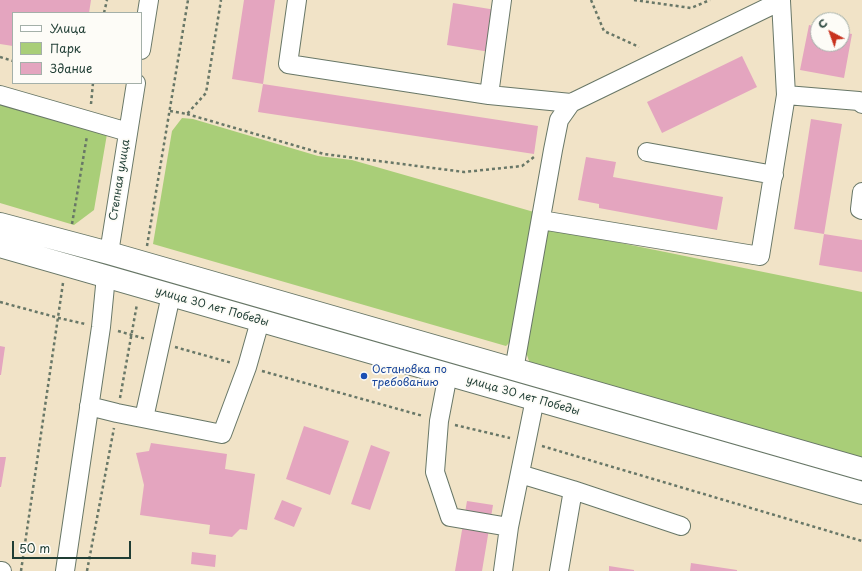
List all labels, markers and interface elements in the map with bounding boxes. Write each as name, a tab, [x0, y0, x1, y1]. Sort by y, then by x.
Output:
legend	[12, 12, 142, 84]
north arrow	[810, 12, 850, 52]
text: С	[814, 14, 831, 32]
text: Улица	[50, 19, 86, 37]
text: Парк	[50, 39, 81, 57]
text: Здание	[50, 59, 92, 77]
street label: Степная улица	[107, 138, 133, 222]
street label: улица 30 лет Победы	[154, 284, 270, 330]
place label: Остановка по требованию	[372, 363, 447, 389]
marker: Остановка по требованию	[359, 371, 369, 381]
street label: улица 30 лет Победы	[465, 373, 581, 419]
scale bar	[14, 533, 133, 559]
text: 50 m	[19, 539, 50, 557]

